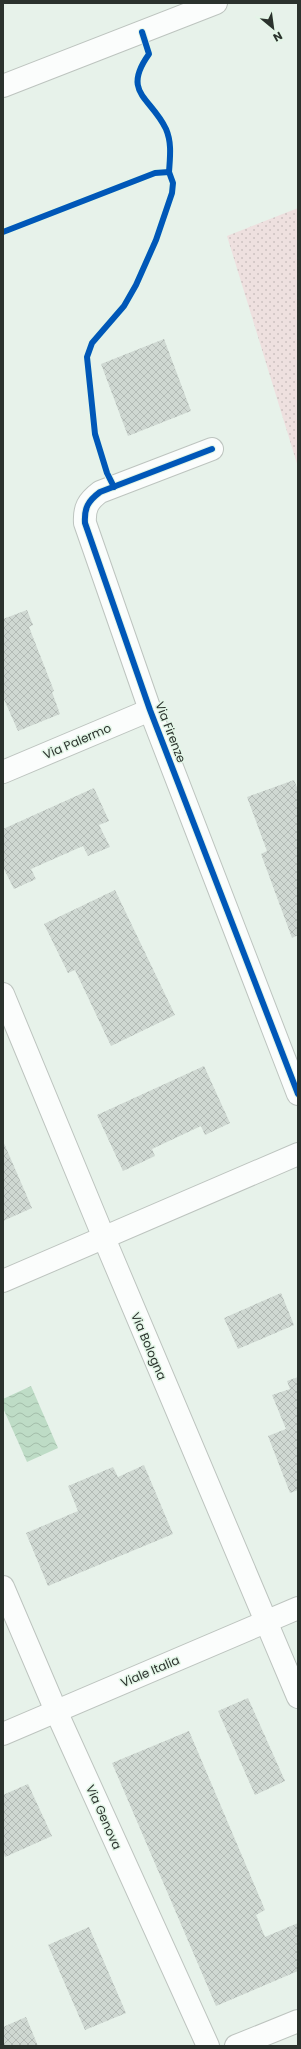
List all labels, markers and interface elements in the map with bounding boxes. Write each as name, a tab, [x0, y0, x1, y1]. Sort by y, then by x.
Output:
north arrow	[253, 8, 293, 48]
text: N	[270, 28, 285, 46]
street label: Via Firenze	[152, 699, 190, 765]
street label: Via Palermo	[40, 719, 114, 763]
street label: Via Bologna	[127, 1310, 171, 1382]
street label: Viale Italia	[118, 1651, 182, 1691]
street label: Via Genova	[82, 1782, 126, 1852]

